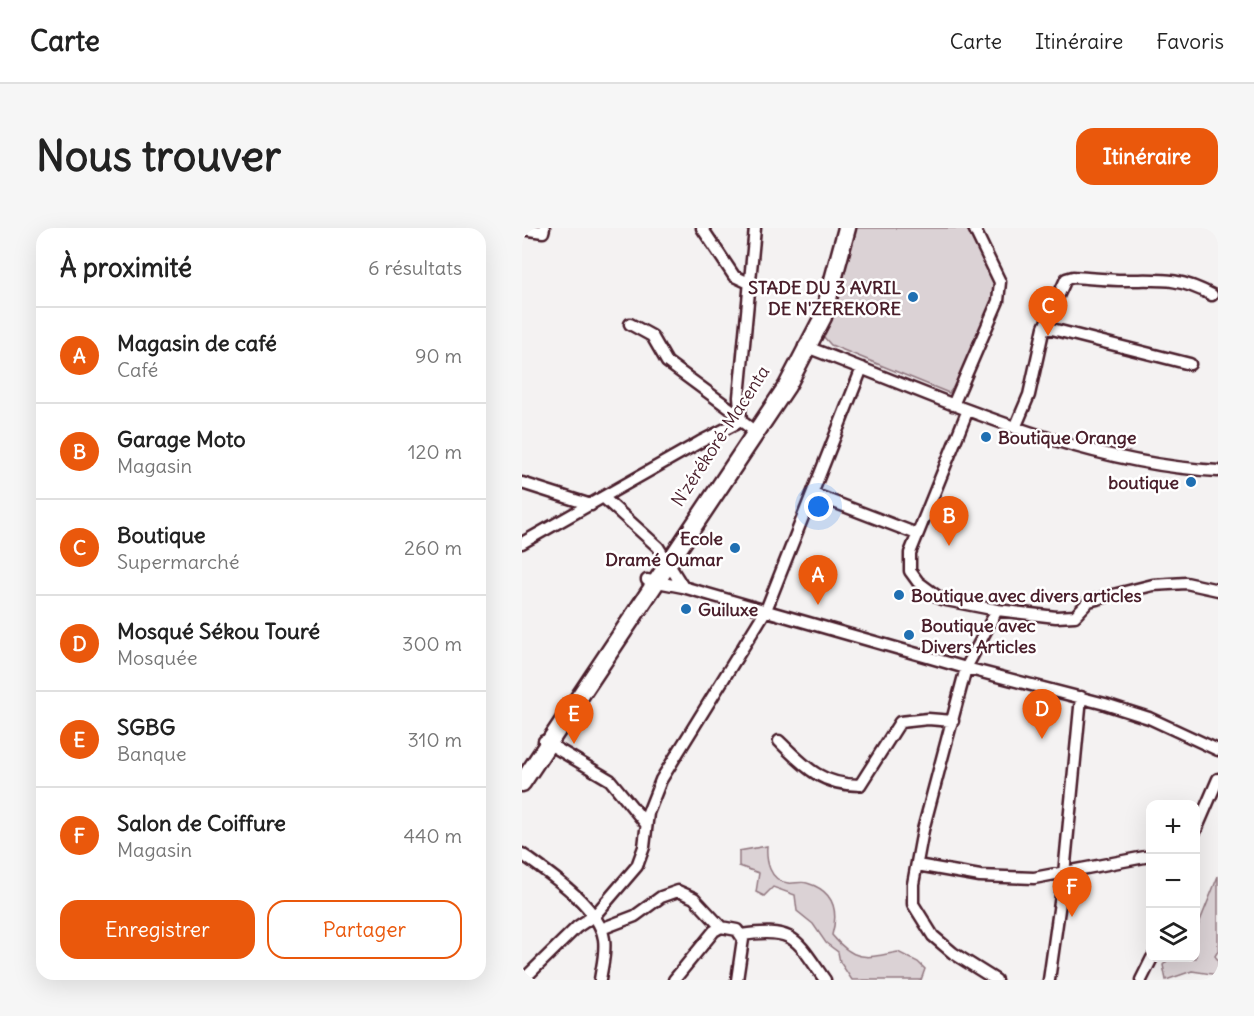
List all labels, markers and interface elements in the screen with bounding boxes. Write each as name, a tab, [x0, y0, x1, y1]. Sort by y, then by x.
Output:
text: Carte	[30, 23, 100, 59]
text: Carte	[950, 28, 1002, 55]
text: Itinéraire	[1035, 28, 1123, 55]
text: Favoris	[1156, 28, 1224, 55]
button: Itinéraire	[1076, 128, 1218, 185]
text: Nous trouver	[36, 130, 281, 182]
text: À proximité	[60, 251, 192, 284]
text: 6 résultats	[368, 255, 462, 280]
place label: STADE DU 3 AVRIL DE N'ZEREKORE	[748, 276, 901, 320]
pin: C	[1028, 286, 1068, 336]
marker: STADE DU 3 AVRIL DE N'ZEREKORE	[906, 290, 920, 304]
text: Magasin de café	[117, 329, 277, 357]
text: A	[73, 343, 86, 368]
text: 90 m	[415, 343, 462, 368]
text: Café	[117, 357, 158, 382]
street label: N'zérékoré-Macenta	[666, 361, 774, 511]
text: Garage Moto	[117, 425, 246, 453]
place label: Boutique Orange	[998, 426, 1137, 449]
marker: Boutique Orange	[979, 430, 993, 444]
text: B	[73, 439, 86, 464]
text: 120 m	[408, 439, 462, 464]
text: Magasin	[117, 453, 192, 478]
place label: boutique	[1108, 471, 1179, 494]
marker: boutique	[1184, 475, 1198, 489]
your location	[804, 492, 833, 521]
pin: B	[930, 496, 968, 546]
text: Boutique	[117, 521, 206, 549]
place label: Ecole Dramé Oumar	[605, 527, 724, 571]
text: C	[73, 535, 86, 560]
text: 260 m	[404, 535, 462, 560]
marker: Ecole Dramé Oumar	[728, 541, 742, 555]
text: Supermarché	[117, 549, 240, 574]
pin: A	[798, 556, 838, 605]
place label: Boutique avec divers articles	[911, 584, 1142, 607]
marker: Boutique avec divers articles	[892, 588, 906, 602]
place label: Guiluxe	[698, 598, 758, 621]
marker: Guiluxe	[679, 602, 693, 616]
place label: Boutique avec Divers Articles	[921, 614, 1036, 658]
text: Mosqué Sékou Touré	[117, 617, 320, 645]
marker: Boutique avec Divers Articles	[902, 628, 916, 642]
text: D	[72, 631, 87, 656]
text: 300 m	[402, 631, 462, 656]
text: Mosquée	[117, 645, 198, 670]
pin: D	[1022, 690, 1062, 739]
pin: E	[554, 694, 594, 744]
text: SGBG	[117, 713, 175, 741]
text: E	[74, 727, 85, 752]
text: 310 m	[407, 727, 462, 752]
text: Banque	[117, 741, 187, 766]
map controls	[1146, 800, 1200, 962]
button: +	[1146, 800, 1200, 854]
text: Salon de Coiffure	[117, 809, 286, 837]
text: F	[74, 823, 85, 848]
text: 440 m	[403, 823, 462, 848]
text: Magasin	[117, 837, 192, 862]
button: −	[1146, 854, 1200, 908]
pin: F	[1052, 868, 1092, 917]
button: Enregistrer	[60, 900, 255, 959]
button: Partager	[267, 900, 462, 959]
button: layers	[1146, 908, 1200, 962]

